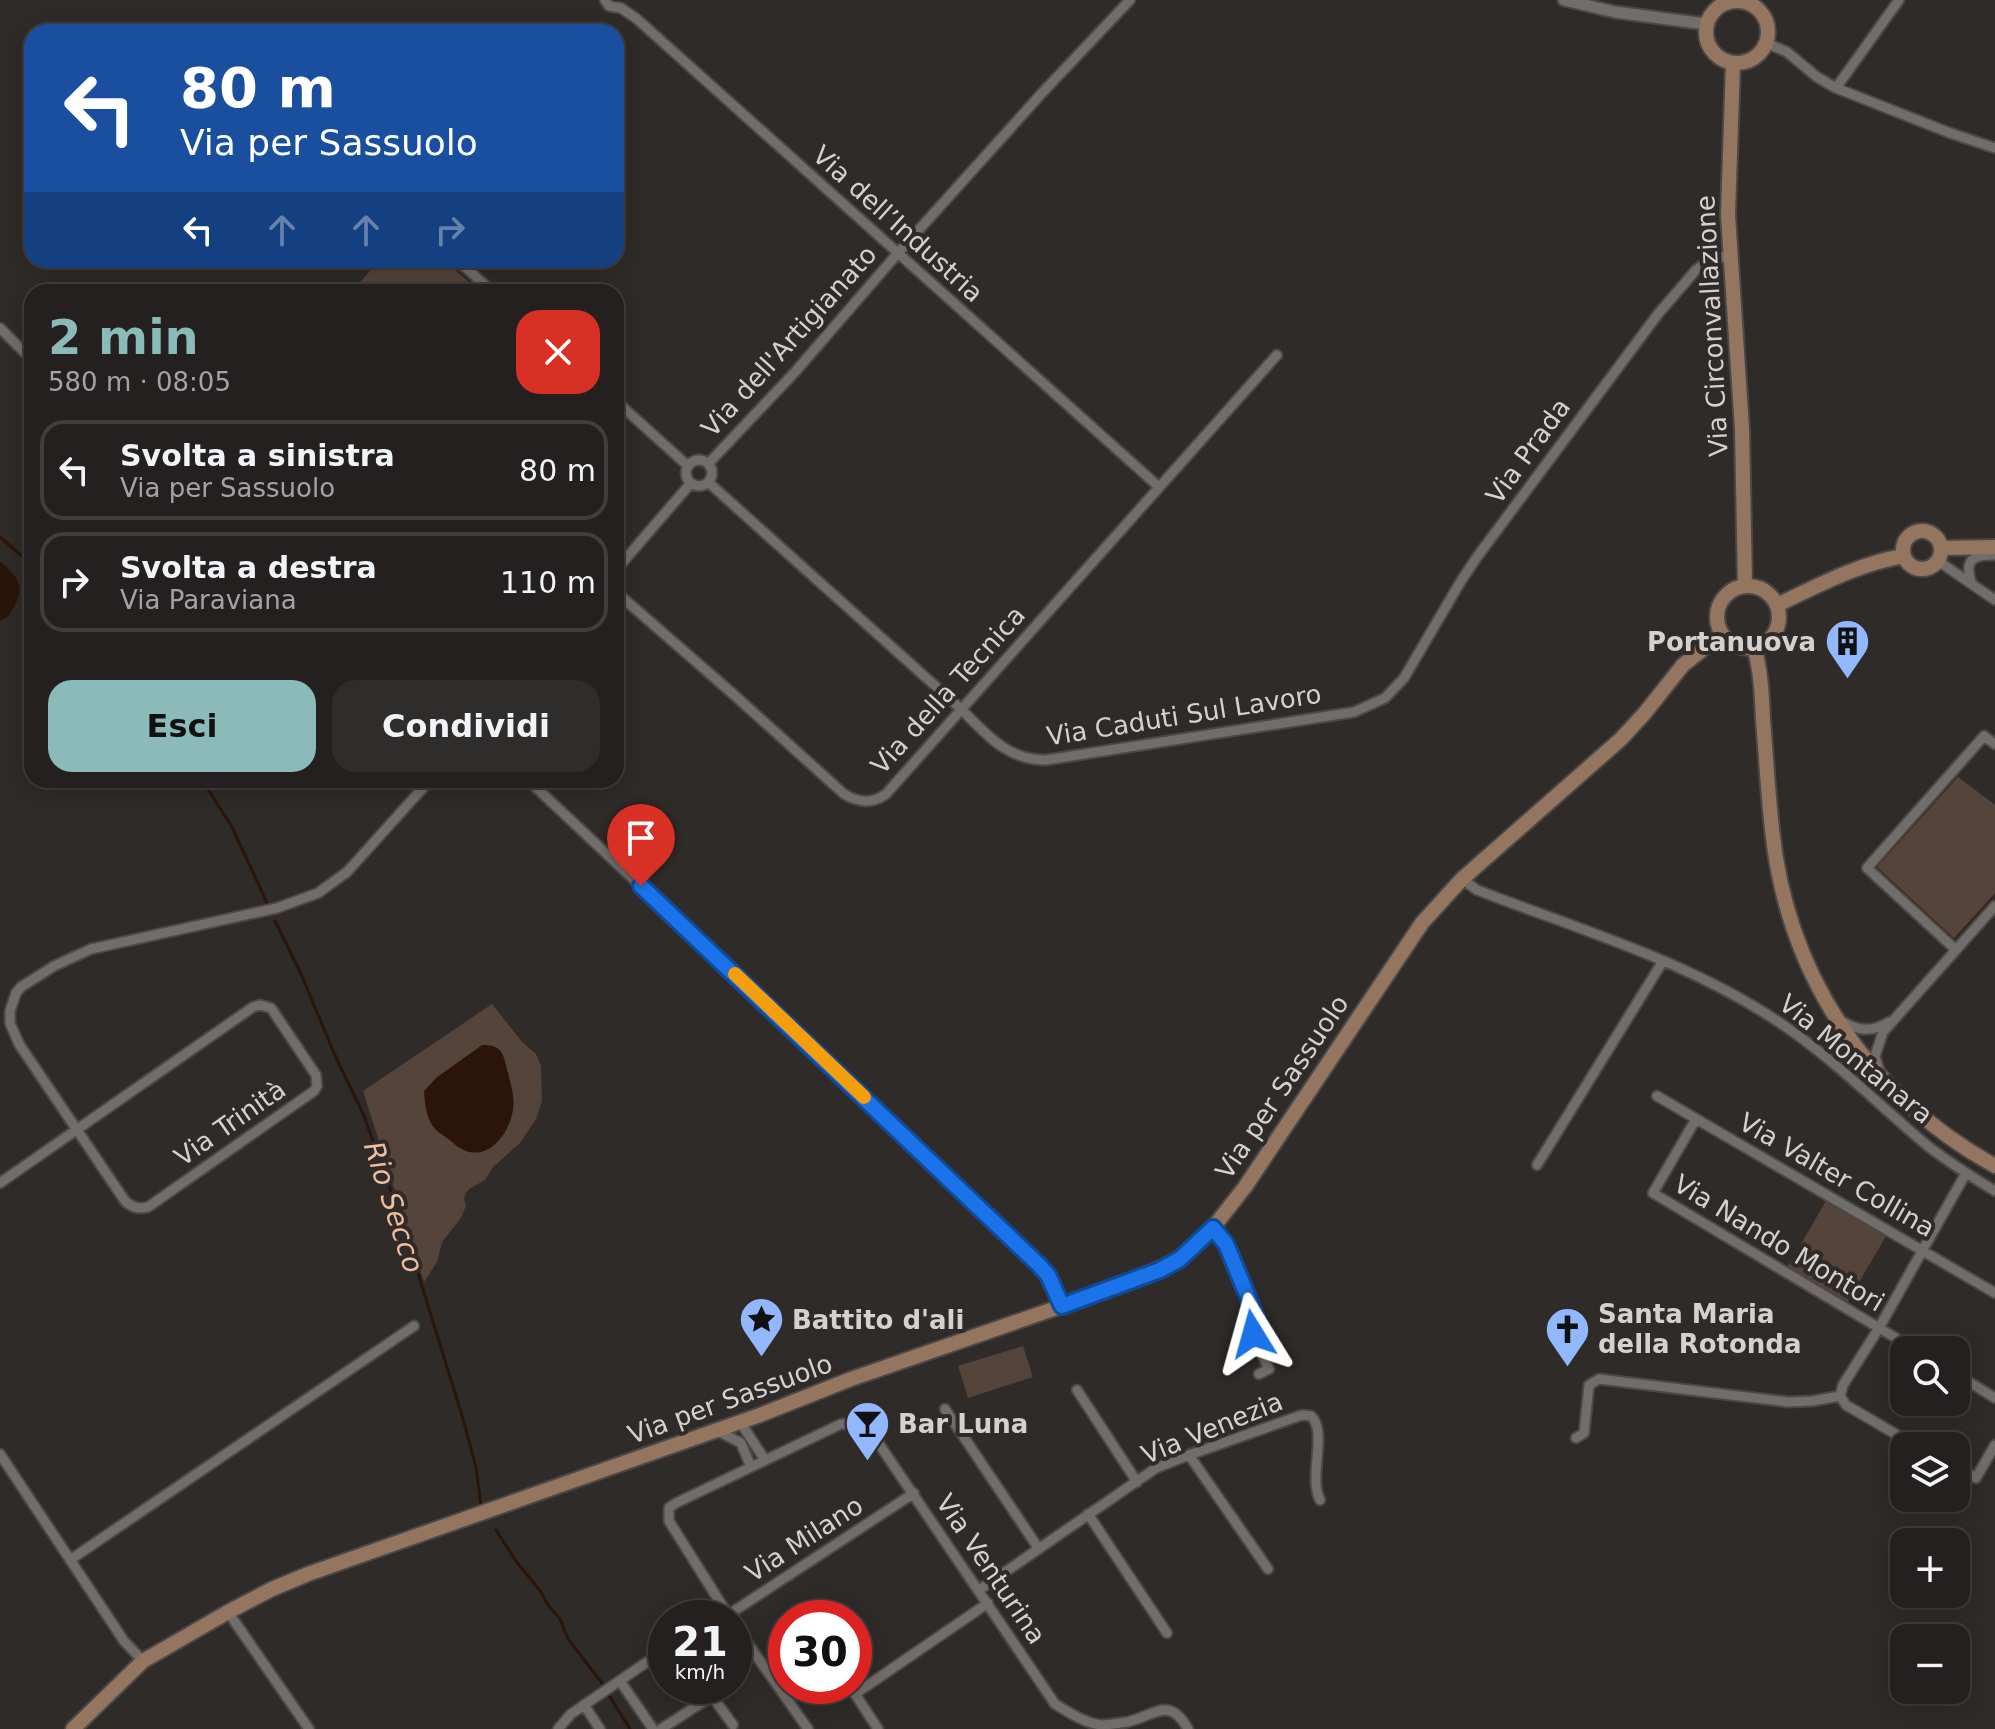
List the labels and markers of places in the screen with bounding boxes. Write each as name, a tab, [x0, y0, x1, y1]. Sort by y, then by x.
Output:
building icon: Portanuova	[1823, 618, 1871, 681]
place label: Portanuova	[1647, 627, 1816, 657]
pin	[607, 804, 675, 886]
place icon: Battito d'ali	[737, 1296, 785, 1359]
place label: Santa Maria della Rotonda	[1598, 1299, 1802, 1359]
place label: Battito d'ali	[792, 1305, 964, 1335]
church icon: Santa Maria della Rotonda	[1543, 1305, 1591, 1368]
bar icon: Bar Luna	[843, 1400, 891, 1463]
place label: Bar Luna	[898, 1409, 1028, 1439]

